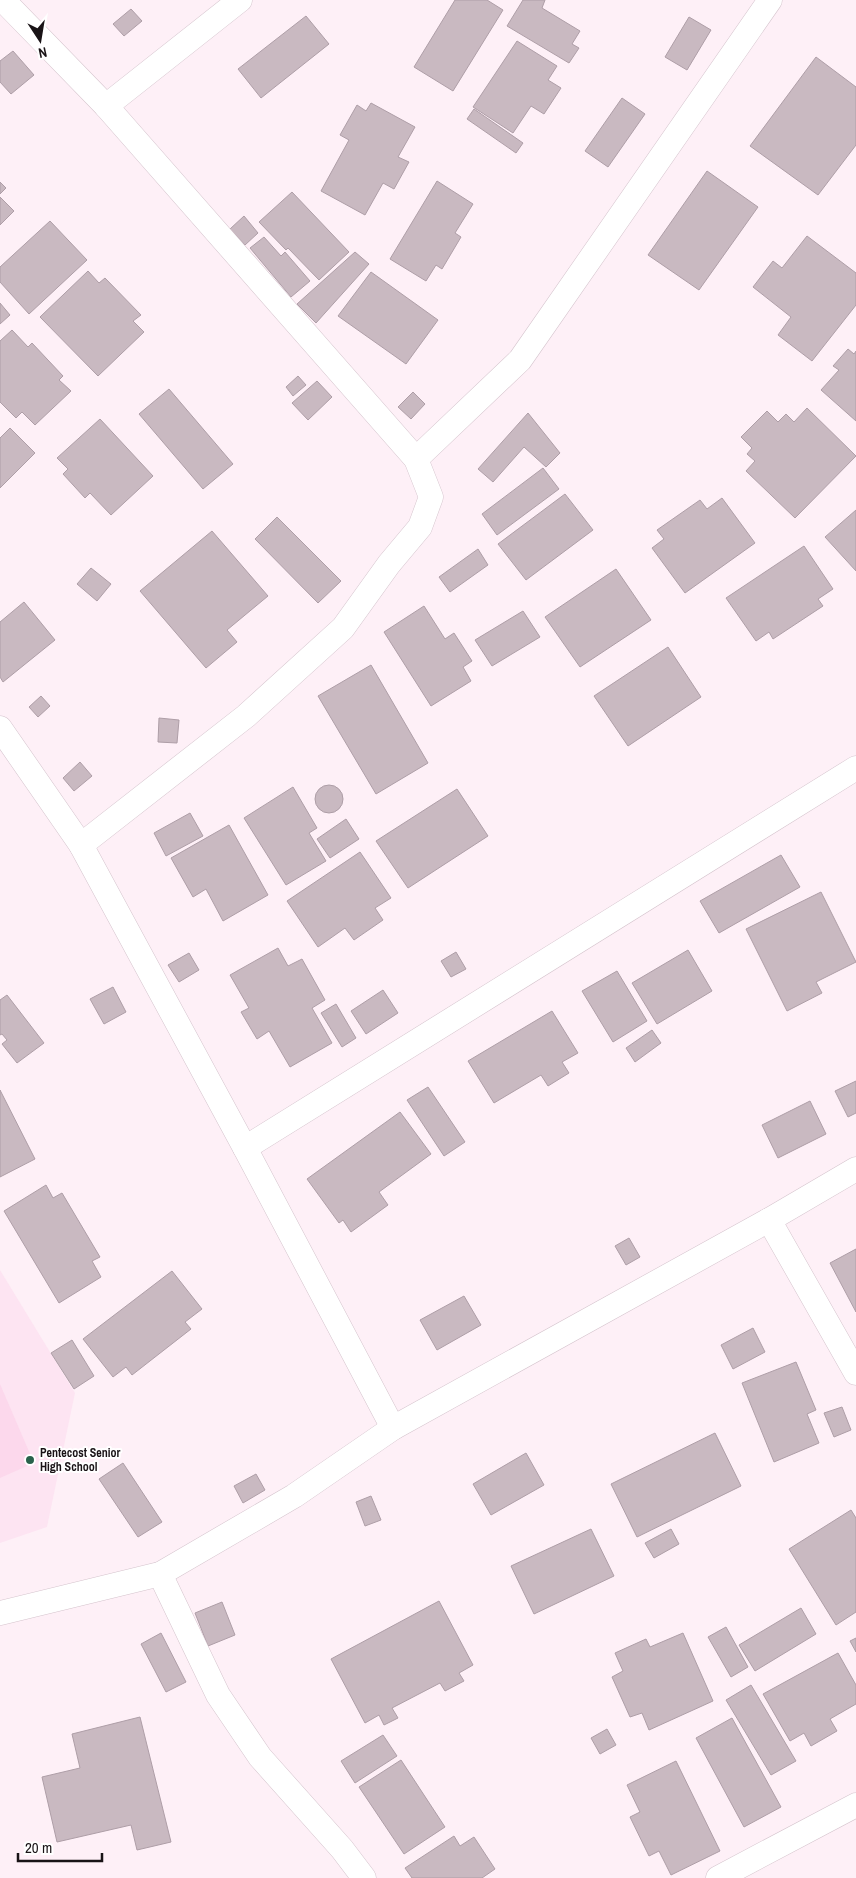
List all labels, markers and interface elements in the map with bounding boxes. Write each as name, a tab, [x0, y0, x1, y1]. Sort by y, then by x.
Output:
north arrow	[15, 15, 65, 65]
text: N	[37, 43, 49, 62]
place label: Pentecost Senior High School	[40, 1445, 121, 1475]
marker: Pentecost Senior High School	[24, 1454, 36, 1466]
scale bar	[18, 1830, 101, 1862]
text: 20 m	[25, 1837, 52, 1858]

